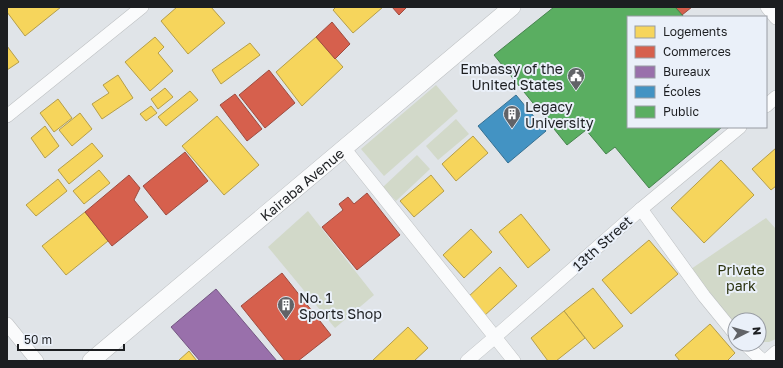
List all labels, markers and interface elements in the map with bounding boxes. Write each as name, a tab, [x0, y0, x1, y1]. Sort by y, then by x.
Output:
legend	[627, 16, 767, 128]
text: Logements	[663, 24, 727, 39]
text: Commerces	[663, 44, 731, 59]
place label: Embassy of the United States	[460, 60, 563, 93]
text: Bureaux	[663, 64, 711, 79]
public building icon: Embassy of the United States	[566, 66, 586, 91]
text: Écoles	[663, 84, 701, 99]
place label: Legacy University	[525, 98, 594, 131]
building icon: Legacy University	[502, 104, 522, 129]
text: Public	[663, 104, 700, 119]
street label: Kairaba Avenue	[256, 144, 347, 224]
street label: 13th Street	[569, 212, 635, 274]
park label: Private park	[717, 261, 765, 294]
place label: No. 1 Sports Shop	[299, 289, 382, 322]
building icon: No. 1 Sports Shop	[276, 295, 296, 320]
north arrow	[727, 312, 767, 352]
scale bar	[18, 326, 124, 352]
text: N	[751, 326, 764, 336]
text: 50 m	[24, 332, 52, 347]

